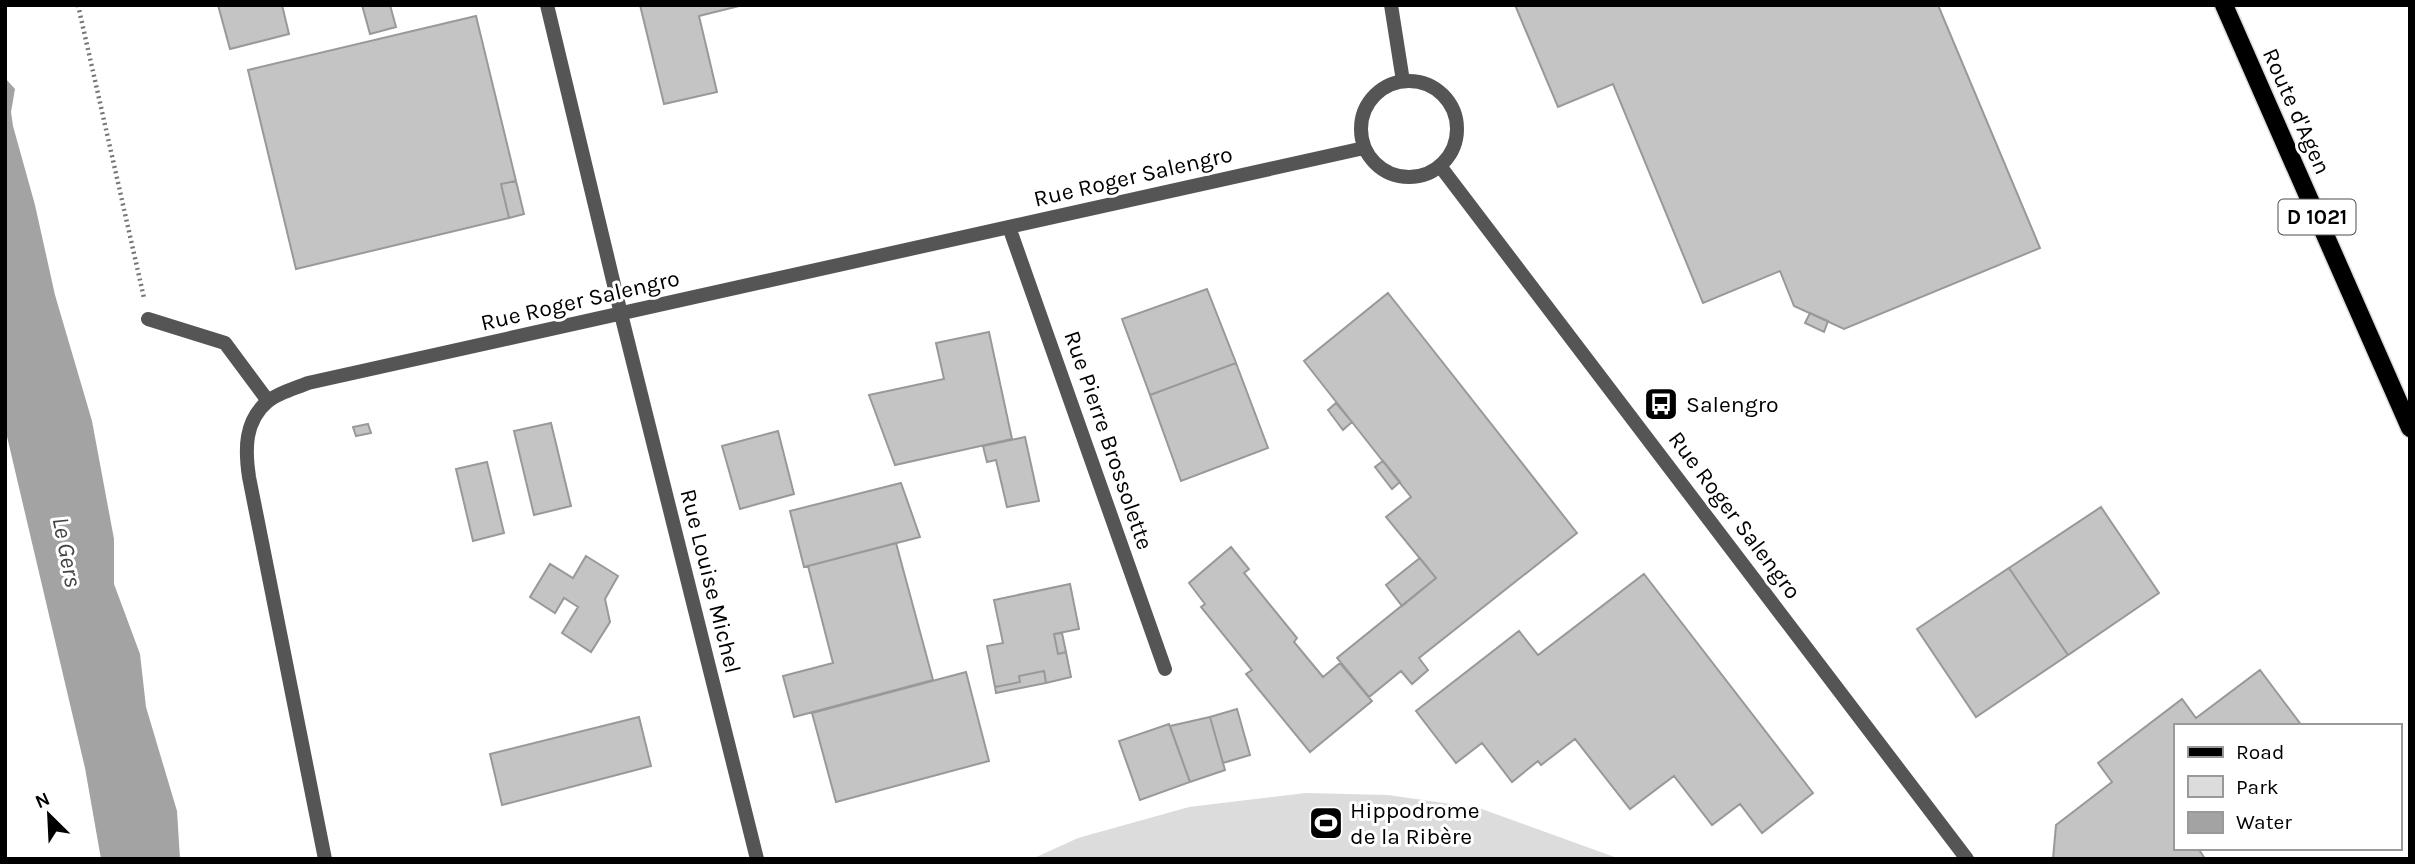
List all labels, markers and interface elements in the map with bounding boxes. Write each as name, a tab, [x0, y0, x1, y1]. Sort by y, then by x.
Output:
street label: Route d'Agen	[2257, 44, 2336, 178]
street label: Rue Roger Salengro	[1031, 140, 1235, 212]
road number: D 1021	[2278, 200, 2356, 234]
street label: Rue Roger Salengro	[478, 264, 682, 336]
street label: Rue Pierre Brossolette	[1058, 327, 1159, 553]
bus stop icon: Salengro	[1642, 385, 1680, 423]
place label: Salengro	[1686, 391, 1779, 418]
street label: Rue Roger Salengro	[1663, 426, 1806, 605]
street label: Rue Louise Michel	[675, 486, 746, 676]
water label: Le Gers	[46, 514, 88, 590]
legend	[2174, 724, 2401, 850]
text: Road	[2236, 740, 2284, 764]
text: Park	[2236, 775, 2279, 799]
north arrow	[14, 780, 84, 850]
text: N	[32, 788, 53, 813]
place label: Hippodrome de la Ribère	[1350, 797, 1480, 850]
sports icon: Hippodrome de la Ribère	[1307, 804, 1345, 842]
text: Water	[2236, 810, 2292, 834]

